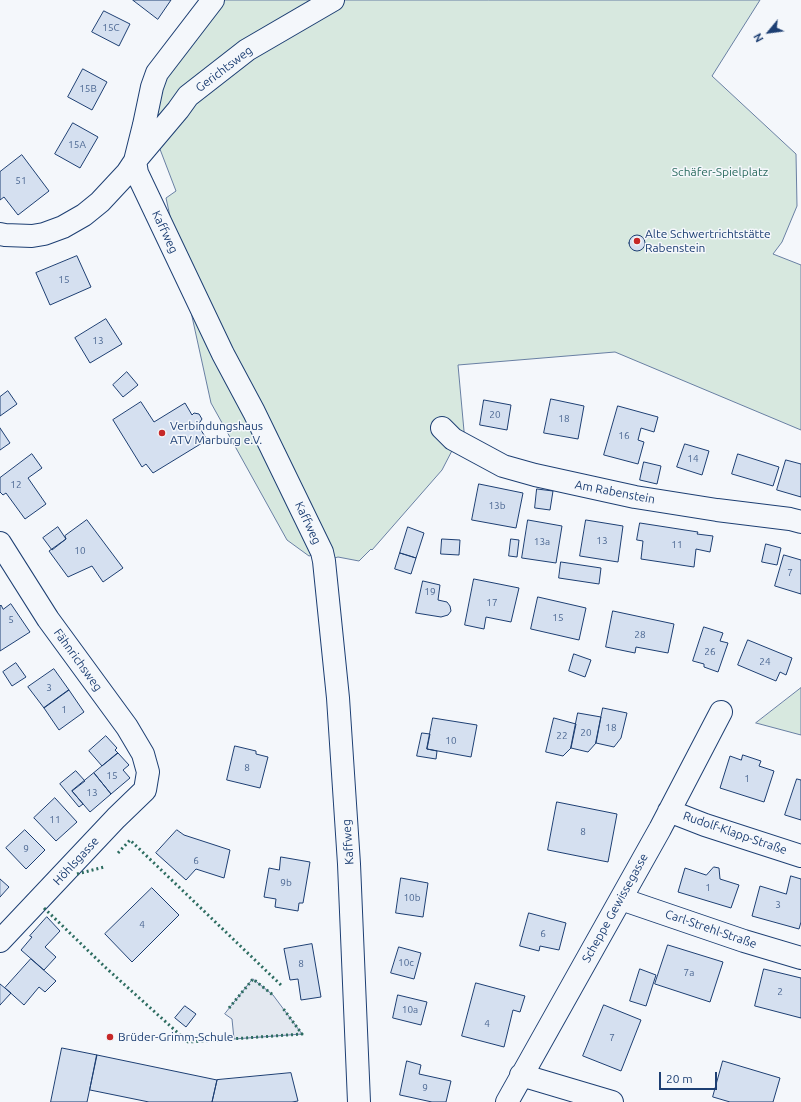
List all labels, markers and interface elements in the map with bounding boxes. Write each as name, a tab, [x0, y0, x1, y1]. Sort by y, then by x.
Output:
north arrow	[749, 12, 789, 52]
house number: 15C	[102, 22, 120, 34]
text: N	[751, 31, 766, 44]
street label: Gerichtsweg	[193, 43, 255, 95]
house number: 15B	[79, 83, 97, 95]
house number: 15A	[68, 139, 86, 151]
park label: Schäfer-Spielplatz	[672, 165, 768, 179]
house number: 51	[15, 175, 27, 187]
street label: Kaffweg	[149, 208, 181, 256]
place label: Alte Schwertrichtstätte Rabenstein	[645, 227, 771, 255]
marker: Alte Schwertrichtstätte Rabenstein	[632, 236, 642, 246]
house number: 15	[58, 274, 70, 286]
house number: 13	[92, 335, 104, 347]
house number: 20	[489, 409, 501, 421]
house number: 18	[558, 413, 570, 425]
place label: Verbindungshaus ATV Marburg e.V.	[170, 419, 263, 447]
marker: Verbindungshaus ATV Marburg e.V.	[157, 428, 167, 438]
house number: 16	[618, 430, 630, 442]
house number: 14	[687, 453, 699, 465]
street label: Am Rabenstein	[574, 477, 656, 507]
house number: 12	[10, 479, 22, 491]
street label: Kaffweg	[292, 499, 324, 547]
house number: 13b	[488, 500, 506, 512]
house number: 13	[596, 535, 608, 547]
house number: 13a	[534, 536, 550, 548]
house number: 11	[671, 539, 683, 551]
house number: 10	[74, 545, 86, 557]
house number: 7	[787, 567, 793, 579]
house number: 19	[424, 586, 436, 598]
house number: 17	[486, 597, 498, 609]
house number: 15	[552, 612, 564, 624]
house number: 5	[8, 614, 14, 626]
street label: Fähnrichsweg	[51, 626, 105, 694]
house number: 28	[634, 629, 646, 641]
house number: 26	[704, 646, 716, 658]
house number: 24	[759, 656, 771, 668]
house number: 3	[46, 682, 52, 694]
house number: 1	[61, 704, 67, 716]
house number: 18	[605, 722, 617, 734]
house number: 20	[580, 727, 592, 739]
house number: 22	[556, 730, 568, 742]
house number: 10	[445, 735, 457, 747]
house number: 8	[244, 762, 250, 774]
house number: 15	[106, 770, 118, 782]
house number: 1	[744, 773, 750, 785]
house number: 13	[86, 787, 98, 799]
street label: Rudolf-Klapp-Straße	[681, 808, 789, 858]
house number: 11	[49, 814, 61, 826]
street label: Kaffweg	[339, 819, 357, 865]
house number: 8	[580, 826, 586, 838]
street label: Höhlsgasse	[50, 834, 102, 888]
house number: 9	[23, 843, 29, 855]
street label: Scheppe Gewissegasse	[579, 851, 651, 965]
house number: 6	[193, 855, 199, 867]
house number: 9b	[280, 877, 292, 889]
house number: 1	[705, 882, 711, 894]
house number: 10b	[403, 892, 421, 904]
house number: 3	[775, 899, 781, 911]
street label: Carl-Strehl-Straße	[663, 907, 759, 951]
house number: 4	[139, 919, 145, 931]
house number: 6	[540, 928, 546, 940]
house number: 10c	[398, 957, 414, 969]
house number: 8	[298, 958, 304, 970]
house number: 7a	[684, 967, 694, 979]
house number: 2	[777, 986, 783, 998]
house number: 10a	[402, 1004, 418, 1016]
house number: 4	[484, 1018, 490, 1030]
place label: Brüder-Grimm-Schule	[118, 1030, 233, 1044]
marker: Brüder-Grimm-Schule	[105, 1032, 115, 1042]
house number: 7	[609, 1032, 615, 1044]
scale bar	[661, 1064, 719, 1090]
text: 20 m	[666, 1072, 693, 1085]
house number: 9	[422, 1082, 428, 1094]

